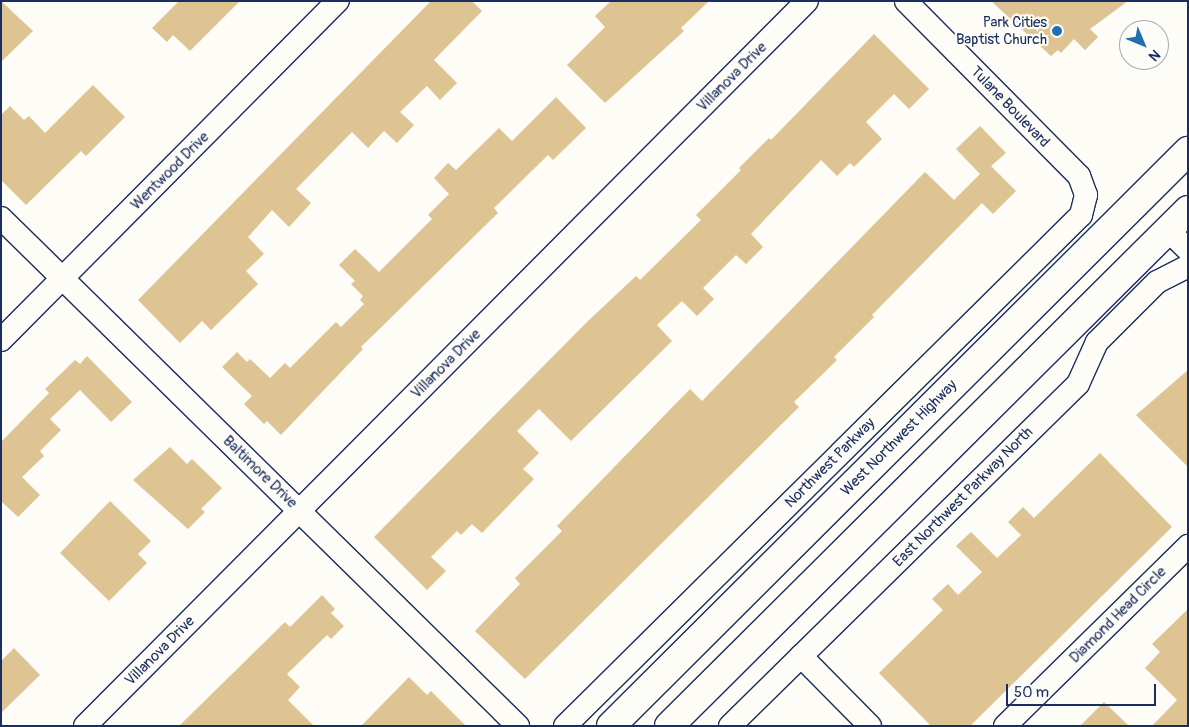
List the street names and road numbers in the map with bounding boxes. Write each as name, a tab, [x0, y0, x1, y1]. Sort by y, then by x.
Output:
street label: Villanova Drive	[693, 38, 771, 116]
street label: Tulane Boulevard	[967, 63, 1053, 151]
street label: Wentwood Drive	[127, 128, 213, 214]
street label: Villanova Drive	[407, 325, 485, 403]
street label: West Northwest Highway	[837, 376, 961, 500]
street label: Northwest Parkway	[781, 414, 879, 512]
street label: East Northwest Parkway North	[889, 423, 1037, 571]
street label: Baltimore Drive	[219, 432, 301, 512]
street label: Diamond Head Circle	[1066, 563, 1170, 667]
street label: Villanova Drive	[121, 612, 199, 690]

